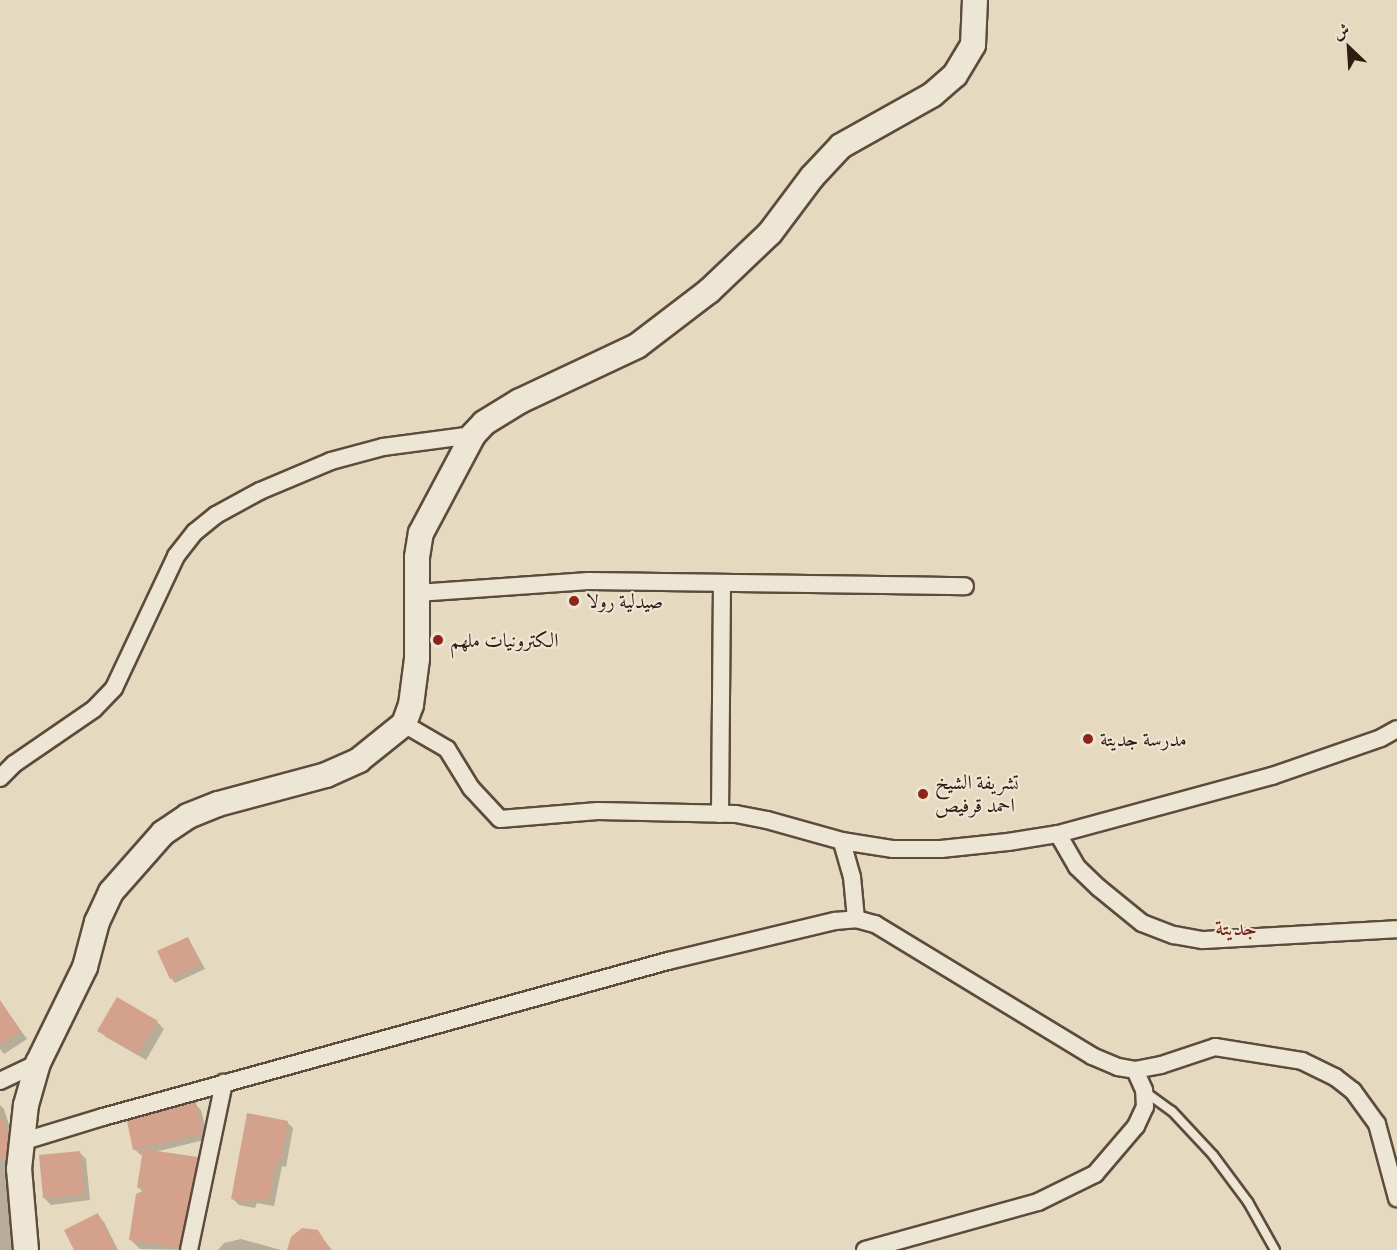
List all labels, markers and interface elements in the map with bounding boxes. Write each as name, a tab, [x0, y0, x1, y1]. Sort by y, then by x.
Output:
north arrow	[1319, 18, 1379, 78]
text: ش	[1330, 19, 1352, 43]
place label: صيدلية رولا	[586, 589, 663, 613]
marker: صيدلية رولا	[567, 594, 581, 608]
place label: الكترونيات ملهم	[450, 628, 558, 652]
marker: الكترونيات ملهم	[431, 633, 445, 647]
place label: مدرسة جديتة	[1100, 727, 1187, 751]
marker: مدرسة جديتة	[1081, 732, 1095, 746]
place label: تشريفة الشيخ احمد قرفيص	[935, 771, 1019, 818]
marker: تشريفة الشيخ احمد قرفيص	[916, 787, 930, 801]
district label: جديتة	[1215, 916, 1257, 942]

